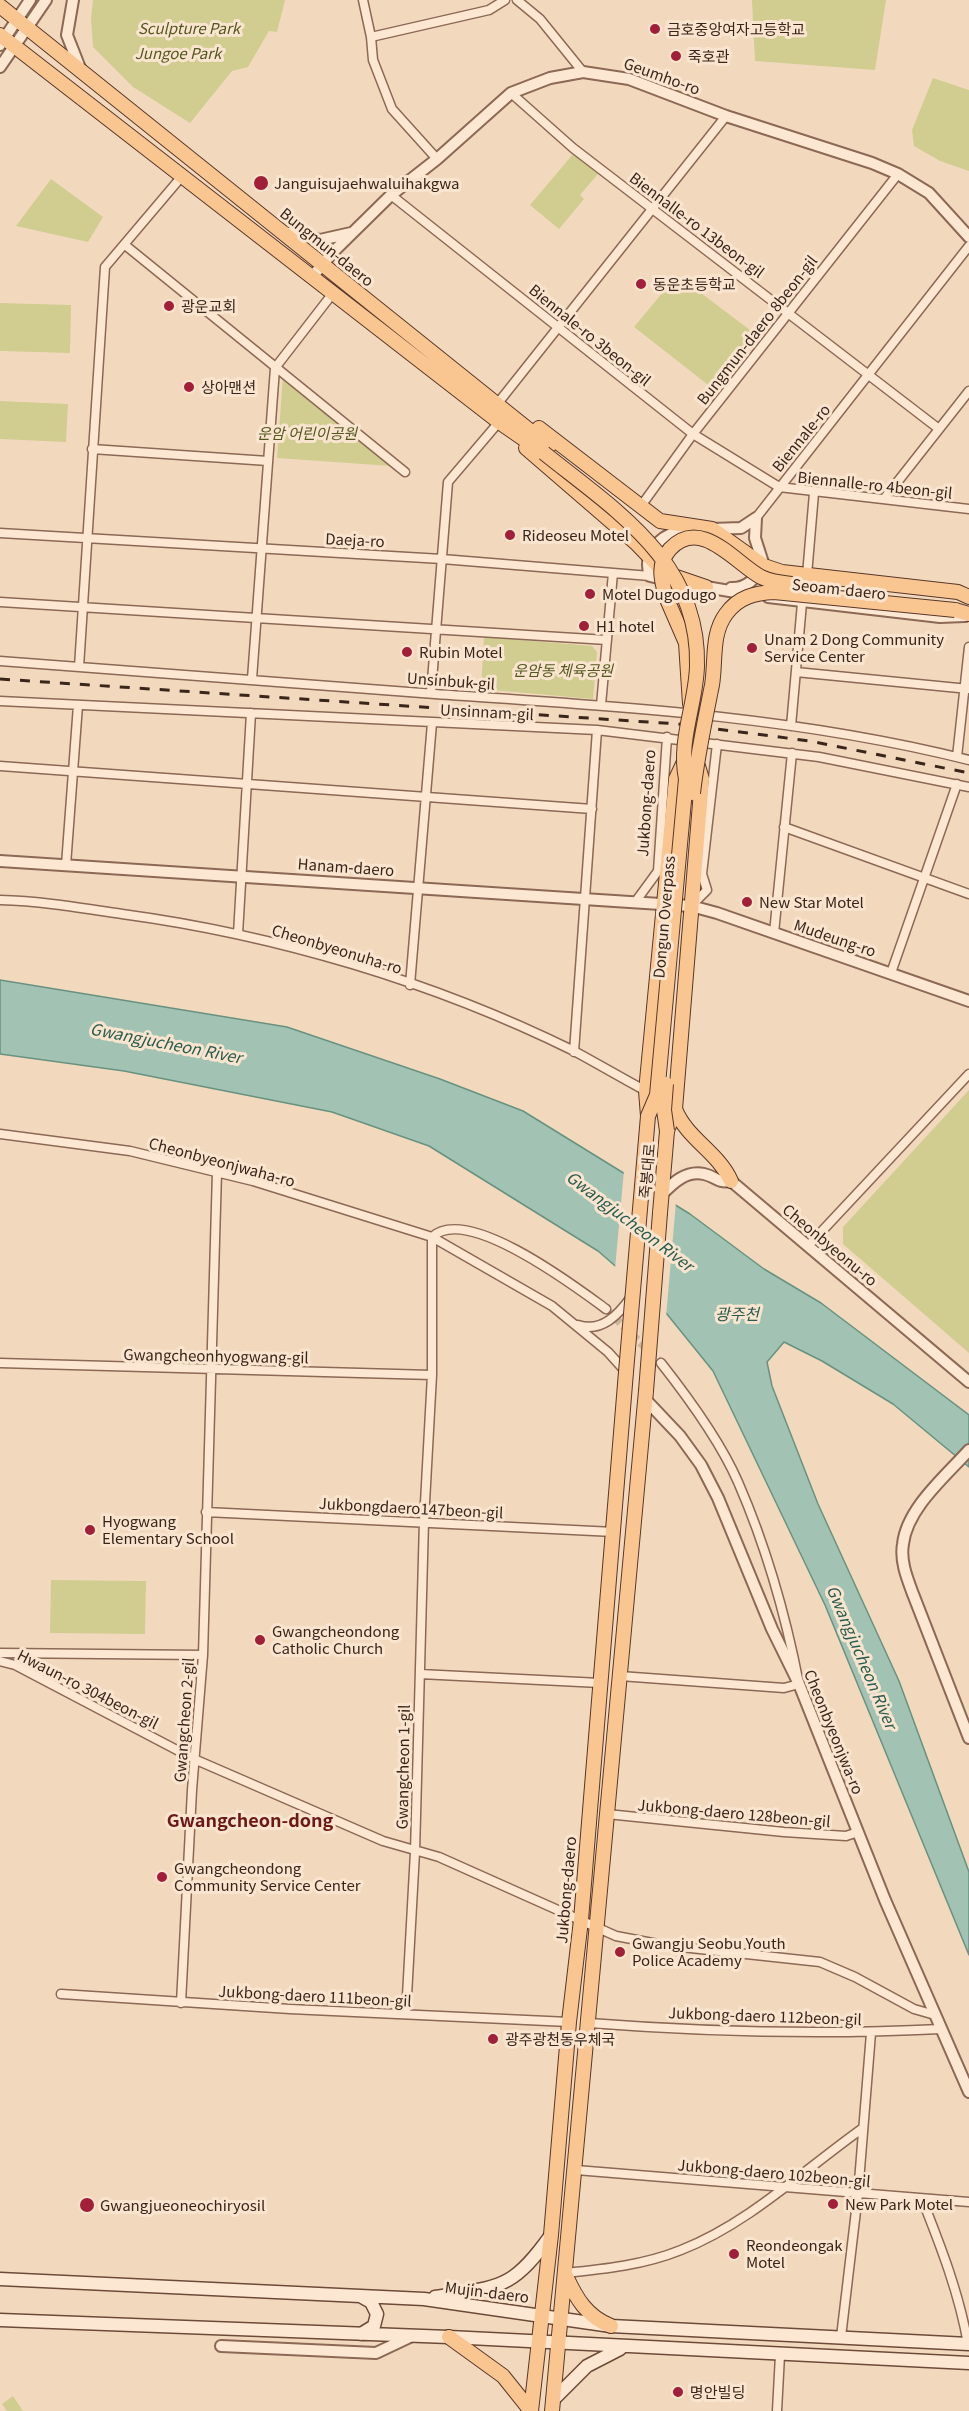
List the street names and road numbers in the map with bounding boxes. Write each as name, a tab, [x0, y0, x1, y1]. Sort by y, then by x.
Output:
street label: Geumho-ro	[621, 54, 703, 98]
street label: Biennalle-ro 13beon-gil	[626, 169, 768, 281]
street label: Bungmun-daero	[277, 204, 377, 290]
street label: Bungmun-daero 8beon-gil	[693, 252, 821, 408]
street label: Biennale-ro 3beon-gil	[526, 280, 654, 390]
street label: Biennale-ro	[768, 401, 834, 475]
street label: Biennalle-ro 4beon-gil	[797, 468, 953, 502]
street label: Daeja-ro	[325, 529, 385, 551]
street label: Seoam-daero	[791, 575, 887, 603]
street label: Unsinbuk-gil	[406, 669, 496, 693]
street label: Unsinnam-gil	[440, 701, 534, 723]
street label: Jukbong-daero	[633, 749, 659, 857]
street label: Hanam-daero	[297, 855, 395, 879]
street label: Dongun Overpass	[650, 855, 678, 979]
street label: Mudeung-ro	[792, 916, 878, 960]
street label: Cheonbyeonuha-ro	[270, 921, 404, 977]
street label: Cheonbyeonjwaha-ro	[147, 1134, 297, 1190]
street label: 죽봉대로	[636, 1143, 658, 1199]
street label: Cheonbyeonu-ro	[779, 1200, 881, 1290]
street label: Gwangcheonhyogwang-gil	[123, 1345, 309, 1367]
street label: Jukbongdaero147beon-gil	[318, 1494, 504, 1522]
street label: Hwaun-ro 304beon-gil	[15, 1646, 161, 1732]
street label: Gwangcheon 2-gil	[171, 1657, 197, 1783]
street label: Cheonbyeonjwa-ro	[801, 1667, 867, 1797]
street label: Gwangcheon 1-gil	[393, 1704, 413, 1830]
street label: Jukbong-daero 128beon-gil	[637, 1796, 831, 1830]
street label: Jukbong-daero	[552, 1836, 580, 1944]
street label: Jukbong-daero 111beon-gil	[218, 1982, 412, 2010]
street label: Jukbong-daero 112beon-gil	[668, 2004, 862, 2028]
street label: Jukbong-daero 102beon-gil	[677, 2156, 871, 2190]
street label: Mujin-daero	[444, 2278, 530, 2306]

